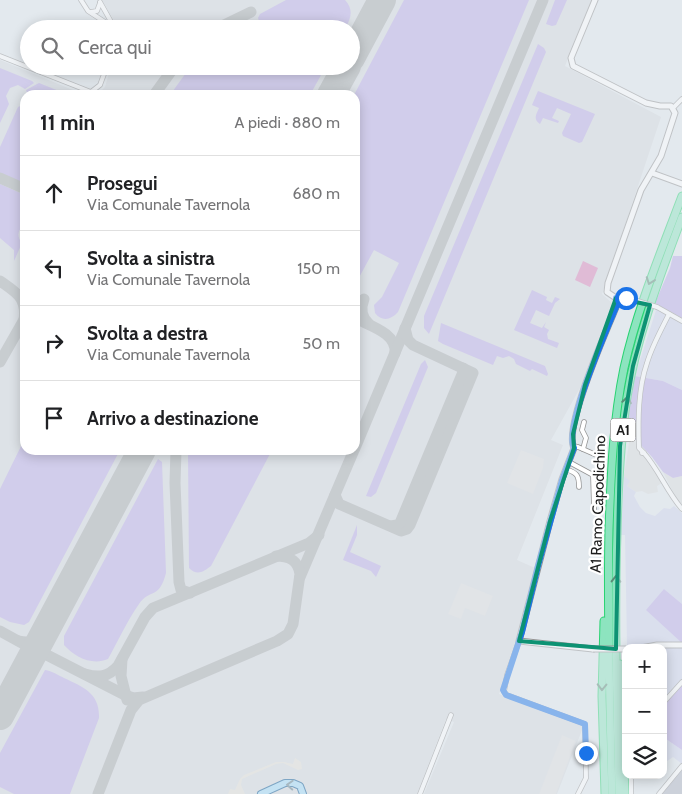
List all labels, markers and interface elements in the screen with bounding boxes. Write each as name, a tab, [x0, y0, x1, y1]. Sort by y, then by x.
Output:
search box	[20, 20, 360, 75]
icon: search	[38, 34, 66, 62]
text: Cerca qui	[78, 36, 152, 59]
text: 11 min	[40, 110, 95, 135]
text: A piedi · 880 m	[235, 113, 340, 132]
text: Prosegui	[87, 172, 158, 195]
icon: ahead	[40, 179, 68, 207]
text: 680 m	[292, 184, 340, 203]
text: Via Comunale Tavernola	[87, 195, 250, 214]
text: Svolta a sinistra	[87, 247, 215, 270]
icon: left	[40, 254, 68, 282]
text: 150 m	[297, 259, 340, 278]
text: Via Comunale Tavernola	[87, 270, 250, 289]
one-way arrow	[646, 276, 656, 284]
route start	[615, 287, 638, 310]
text: Svolta a destra	[87, 322, 208, 345]
icon: right	[40, 329, 68, 357]
text: 50 m	[303, 334, 340, 353]
text: Via Comunale Tavernola	[87, 345, 250, 364]
one-way arrow	[621, 396, 632, 404]
icon: arrive	[40, 404, 68, 432]
text: Arrivo a destinazione	[87, 407, 258, 430]
road number: A1	[610, 418, 636, 442]
street label: A1 Ramo Capodichino	[587, 435, 609, 573]
one-way arrow	[611, 575, 621, 583]
map controls	[622, 644, 667, 779]
button: +	[622, 644, 667, 689]
one-way arrow	[597, 683, 607, 691]
button: −	[622, 689, 667, 734]
button: layers	[622, 734, 667, 779]
route end	[575, 742, 598, 765]
one-way arrow	[286, 779, 294, 790]

